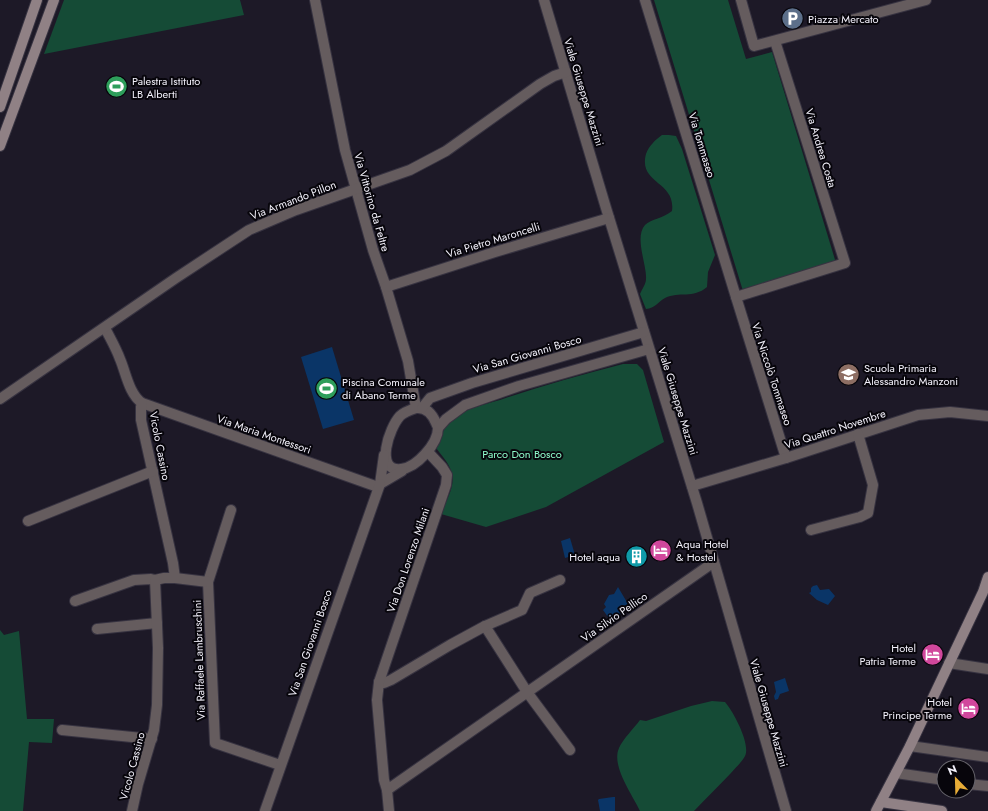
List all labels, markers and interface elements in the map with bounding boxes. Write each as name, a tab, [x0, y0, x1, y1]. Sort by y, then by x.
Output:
parking icon: Piazza Mercato	[779, 6, 805, 32]
place label: Piazza Mercato	[808, 11, 879, 27]
street label: Viale Giuseppe Mazzini	[560, 36, 608, 148]
place label: Palestra Istituto LB Alberti	[132, 73, 200, 102]
sports icon: Palestra Istituto LB Alberti	[104, 74, 130, 100]
street label: Via Andrea Costa	[801, 107, 841, 189]
street label: Via Tommaseo	[685, 110, 719, 180]
street label: Via Vittorino da Feltre	[350, 151, 394, 254]
street label: Via Armando Pillon	[248, 176, 338, 224]
street label: Via Pietro Maroncelli	[444, 218, 542, 262]
street label: Via Niccolò Tommaseo	[748, 321, 796, 427]
street label: Via San Giovanni Bosco	[471, 331, 583, 377]
street label: Viale Giuseppe Mazzini	[654, 345, 702, 457]
place label: Scuola Primaria Alessandro Manzoni	[864, 360, 958, 389]
school or university icon: Scuola Primaria Alessandro Manzoni	[836, 361, 862, 387]
place label: Piscina Comunale di Abano Terme	[342, 374, 425, 403]
sports icon: Piscina Comunale di Abano Terme	[314, 375, 340, 401]
street label: Via Quattro Novembre	[782, 405, 888, 453]
street label: Vicolo Cassino	[146, 410, 174, 482]
street label: Via Maria Montessori	[215, 410, 313, 458]
park label: Parco Don Bosco	[482, 446, 562, 462]
street label: Via Don Lorenzo Milani	[383, 505, 433, 614]
place label: Aqua Hotel & Hostel	[676, 536, 729, 565]
hotel icon: Aqua Hotel & Hostel	[648, 537, 674, 563]
building icon: Hotel aqua	[623, 544, 649, 570]
place label: Hotel aqua	[569, 549, 620, 565]
street label: Via San Giovanni Bosco	[284, 587, 336, 699]
street label: Via Silvio Pellico	[578, 588, 650, 646]
street label: Via Raffaele Lambruschini	[189, 599, 209, 721]
place label: Hotel Patria Terme	[859, 640, 916, 669]
hotel icon: Hotel Patria Terme	[919, 641, 945, 667]
street label: Viale Giuseppe Mazzini	[746, 657, 792, 769]
place label: Hotel Principe Terme	[883, 694, 952, 723]
hotel icon: Hotel Principe Terme	[955, 695, 981, 721]
street label: Vicolo Cassino	[115, 730, 149, 802]
north arrow	[936, 759, 976, 799]
text: N	[945, 761, 959, 779]

